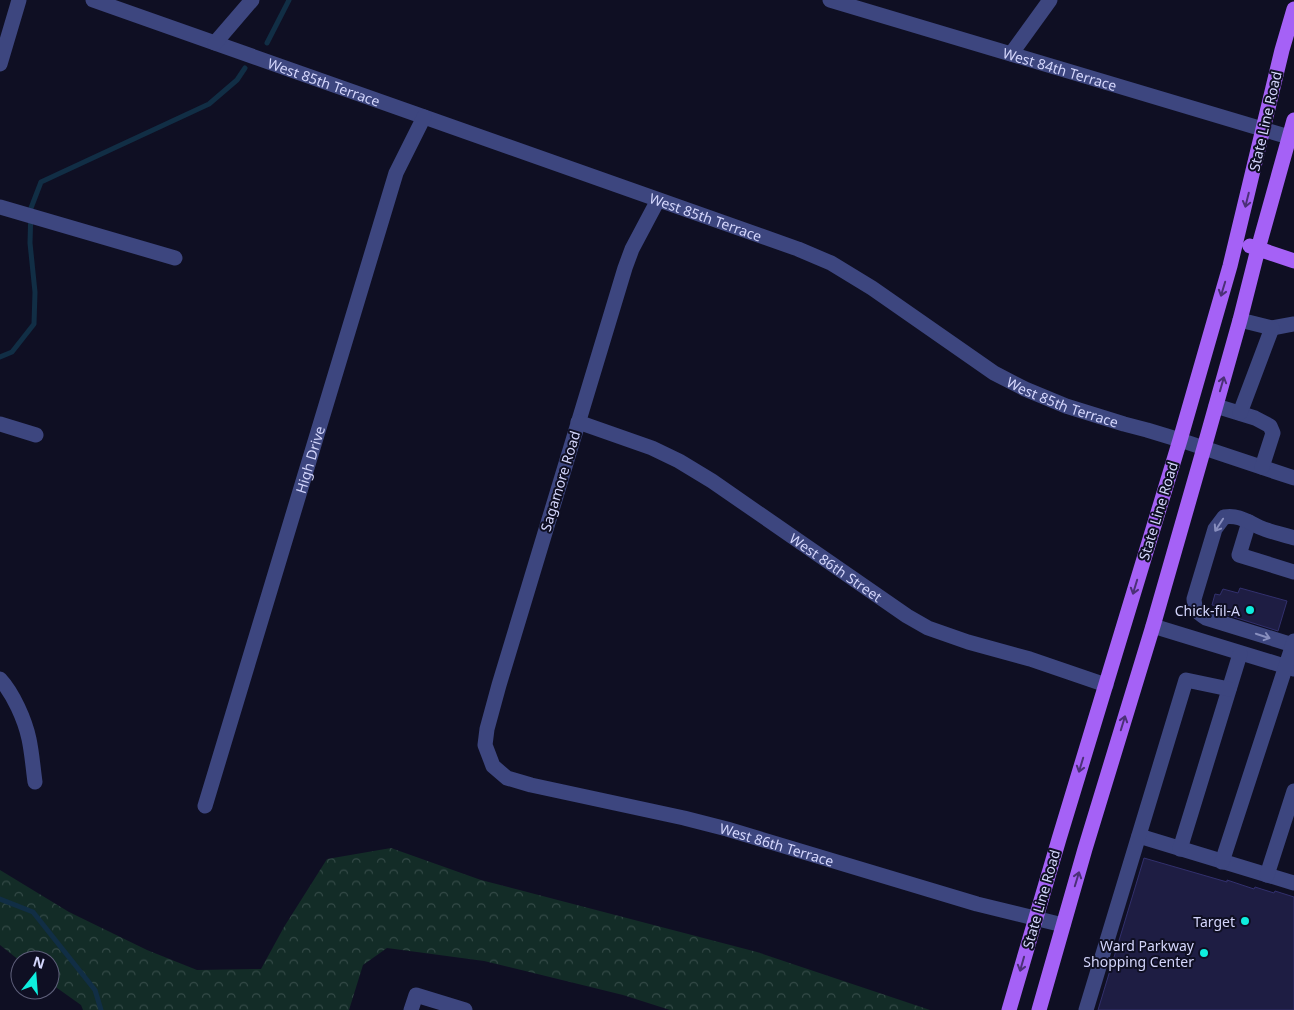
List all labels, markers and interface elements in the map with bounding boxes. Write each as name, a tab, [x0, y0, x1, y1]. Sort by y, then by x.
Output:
street label: West 84th Terrace	[1001, 43, 1119, 95]
street label: West 85th Terrace	[265, 53, 383, 110]
street label: State Line Road	[1244, 69, 1286, 173]
street label: West 85th Terrace	[647, 188, 765, 245]
one-way arrow	[1242, 191, 1251, 207]
one-way arrow	[1218, 280, 1228, 296]
street label: West 85th Terrace	[1004, 372, 1121, 431]
one-way arrow	[1218, 376, 1228, 392]
street label: High Drive	[290, 423, 329, 495]
street label: Sagamore Road	[536, 428, 584, 534]
street label: State Line Road	[1134, 459, 1182, 563]
one-way arrow	[1214, 518, 1224, 532]
street label: West 86th Street	[786, 528, 886, 606]
one-way arrow	[1130, 579, 1140, 595]
place label: Chick-fil-A	[1175, 601, 1240, 620]
marker: Chick-fil-A	[1244, 604, 1256, 616]
one-way arrow	[1255, 631, 1271, 641]
one-way arrow	[1119, 715, 1129, 731]
one-way arrow	[1076, 756, 1086, 772]
street label: West 86th Terrace	[718, 818, 836, 870]
street label: State Line Road	[1018, 847, 1064, 951]
one-way arrow	[1072, 871, 1082, 887]
place label: Target	[1193, 912, 1235, 931]
marker: Target	[1239, 915, 1251, 927]
place label: Ward Parkway Shopping Center	[1083, 936, 1195, 971]
marker: Ward Parkway Shopping Center	[1198, 947, 1210, 959]
north arrow	[10, 950, 60, 1000]
text: N	[31, 951, 47, 973]
one-way arrow	[1017, 956, 1027, 972]

